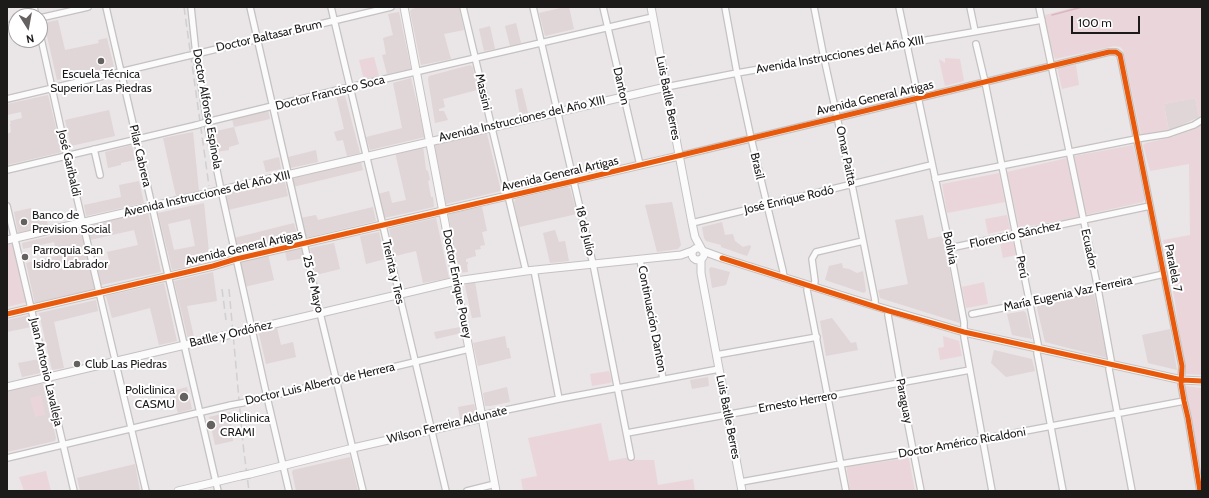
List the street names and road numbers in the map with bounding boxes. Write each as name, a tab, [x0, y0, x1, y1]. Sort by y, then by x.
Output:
street label: Doctor Baltasar Brum	[215, 17, 323, 55]
street label: Avenida Instrucciones del Año XIII	[755, 33, 925, 77]
street label: Doctor Alfonso Espínola	[189, 48, 225, 170]
street label: Luis Batlle Berres	[653, 55, 683, 141]
street label: Danton	[610, 66, 632, 106]
street label: Doctor Francisco Soca	[274, 72, 386, 114]
street label: Massini	[472, 72, 494, 112]
street label: Avenida General Artigas	[815, 78, 935, 118]
street label: Avenida Instrucciones del Año XIII	[437, 93, 607, 145]
street label: Pilar Cabrera	[126, 123, 154, 189]
street label: Omar Paitta	[833, 125, 859, 187]
street label: José Garibaldi	[54, 128, 84, 198]
street label: Brasil	[747, 151, 767, 181]
street label: Avenida General Artigas	[500, 154, 620, 194]
street label: Avenida Instrucciones del Año XIII	[122, 168, 292, 220]
street label: José Enrique Rodó	[743, 183, 835, 217]
street label: 18 de Julio	[572, 205, 598, 257]
street label: Florencio Sánchez	[968, 218, 1062, 252]
street label: Ecuador	[1078, 227, 1100, 271]
street label: Avenida General Artigas	[184, 228, 304, 268]
street label: Doctor Enrique Pouey	[439, 228, 475, 340]
street label: Bolivia	[940, 230, 960, 266]
street label: Treinta y Tres	[379, 238, 407, 306]
street label: Paralela 7	[1161, 243, 1185, 293]
street label: 25 de Mayo	[299, 254, 327, 314]
street label: Perú	[1013, 254, 1031, 280]
street label: Continuación Danton	[635, 265, 669, 373]
street label: María Eugenia Vaz Ferreira	[1002, 273, 1134, 315]
street label: Juan Antonio Lavalleja	[27, 316, 65, 428]
street label: Batlle y Ordóñez	[188, 317, 274, 351]
street label: Doctor Luis Alberto de Herrera	[244, 360, 396, 408]
street label: Luis Batlle Berres	[713, 374, 743, 460]
street label: Paraguay	[893, 377, 915, 425]
street label: Ernesto Herrero	[758, 388, 838, 416]
street label: Wilson Ferreira Aldunate	[385, 403, 509, 447]
street label: Doctor Américo Ricaldoni	[897, 425, 1027, 461]

